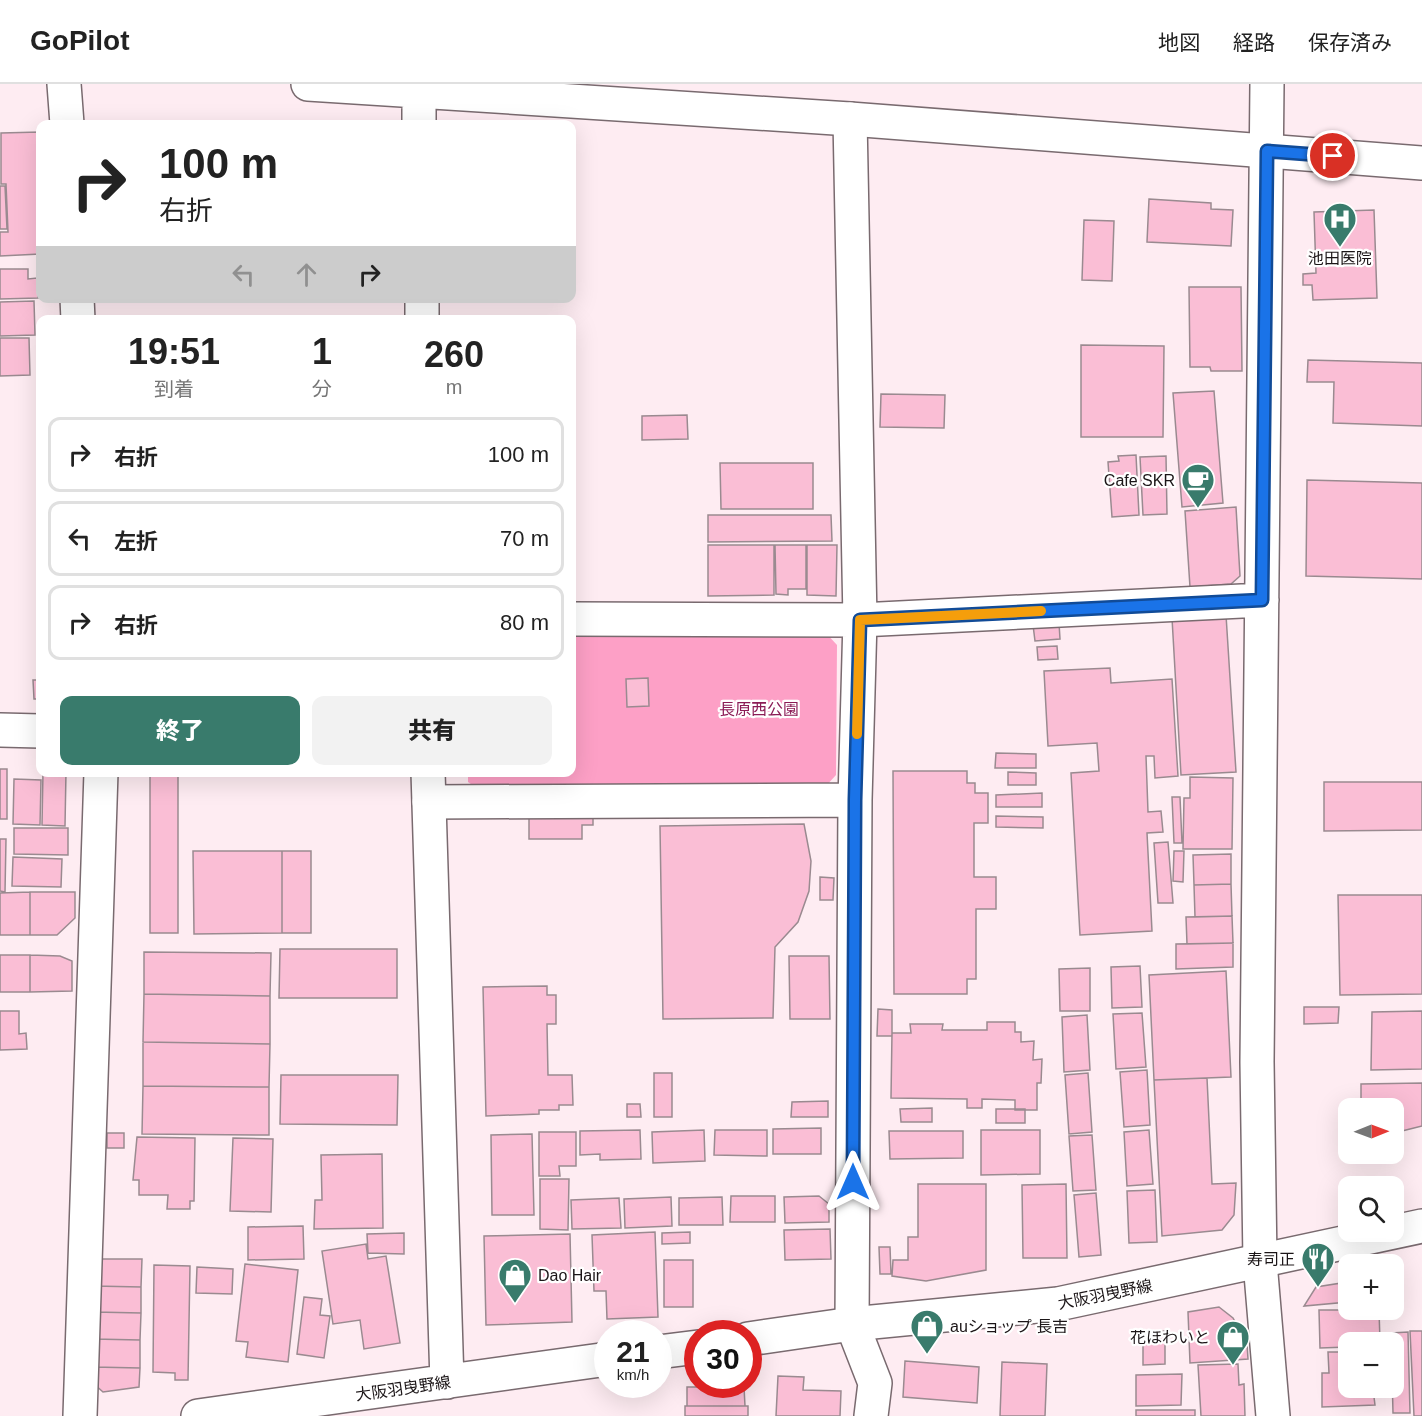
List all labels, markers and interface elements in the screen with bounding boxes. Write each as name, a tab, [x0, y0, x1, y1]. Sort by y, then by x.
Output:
text: GoPilot	[30, 25, 130, 56]
text: 地図	[1158, 31, 1200, 54]
text: 経路	[1233, 31, 1275, 54]
text: 保存済み	[1308, 31, 1392, 54]
pin	[1307, 130, 1358, 181]
icon: arrive	[1316, 139, 1349, 172]
text: 100 m	[159, 140, 278, 187]
icon: right	[60, 144, 138, 222]
text: 右折	[159, 196, 213, 226]
hospital icon: 池田医院	[1322, 201, 1358, 248]
place label: 池田医院	[1308, 250, 1372, 267]
icon: left	[227, 258, 260, 291]
icon: ahead	[290, 258, 323, 291]
icon: right	[353, 258, 386, 291]
text: 19:51	[128, 331, 220, 372]
text: 1	[312, 331, 332, 372]
text: 260	[424, 334, 484, 375]
text: m	[446, 376, 462, 398]
text: 到着	[154, 378, 194, 400]
text: 分	[312, 378, 332, 400]
icon: right	[63, 438, 96, 471]
text: 100 m	[488, 442, 549, 467]
text: 右折	[114, 445, 158, 470]
cafe icon: Cafe SKR	[1180, 462, 1216, 509]
place label: Cafe SKR	[1104, 472, 1175, 489]
icon: left	[63, 522, 96, 555]
text: 70 m	[500, 526, 549, 551]
text: 左折	[114, 529, 158, 554]
icon: right	[63, 606, 96, 639]
text: 80 m	[500, 610, 549, 635]
text: 右折	[114, 613, 158, 638]
button: 終了	[60, 696, 300, 765]
button: 共有	[312, 696, 552, 765]
park label: 長原西公園	[719, 701, 799, 718]
north arrow	[1338, 1098, 1404, 1164]
map controls	[1338, 1098, 1404, 1398]
position arrow	[821, 1150, 885, 1214]
button: search	[1338, 1176, 1404, 1242]
restaurant icon: 寿司正	[1300, 1241, 1336, 1288]
place label: 寿司正	[1247, 1251, 1295, 1268]
button: +	[1338, 1254, 1404, 1320]
shop icon: Dao Hair	[497, 1257, 533, 1304]
place label: Dao Hair	[538, 1267, 602, 1284]
street label: 大阪羽曳野線	[1056, 1277, 1154, 1312]
shop icon: auショップ 長吉	[909, 1308, 945, 1355]
place label: auショップ 長吉	[950, 1318, 1068, 1335]
shop icon: 花ほわいと	[1215, 1319, 1251, 1366]
speed limit sign: 30	[684, 1320, 762, 1398]
place label: 花ほわいと	[1130, 1329, 1210, 1346]
button: −	[1338, 1332, 1404, 1398]
text: 21	[616, 1335, 650, 1368]
text: km/h	[617, 1366, 649, 1383]
street label: 大阪羽曳野線	[354, 1373, 452, 1404]

